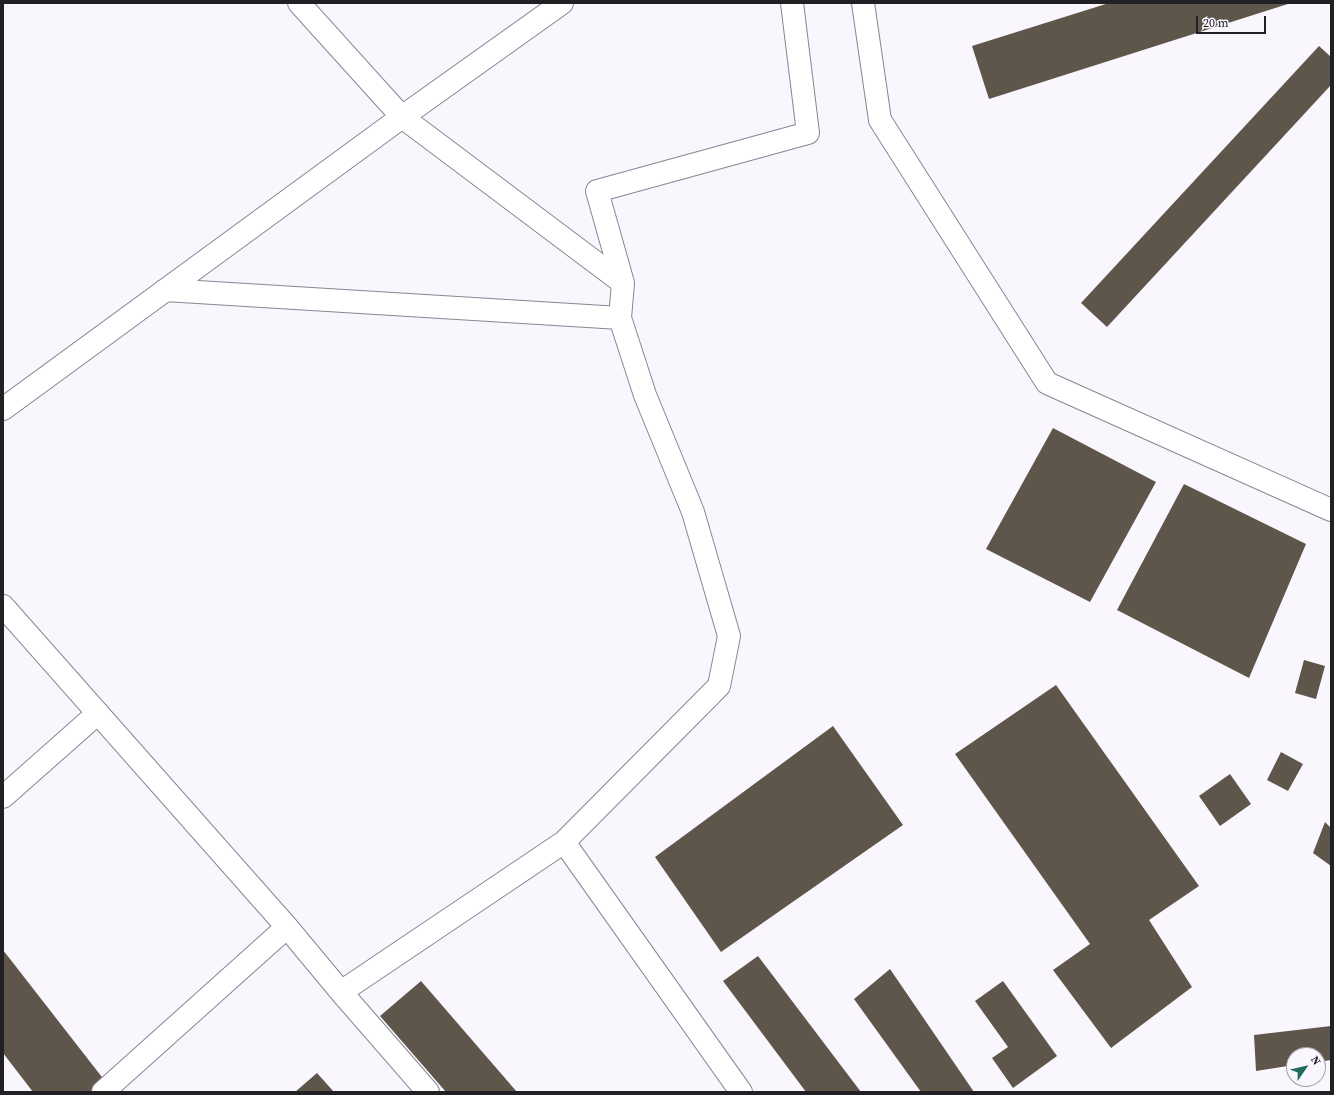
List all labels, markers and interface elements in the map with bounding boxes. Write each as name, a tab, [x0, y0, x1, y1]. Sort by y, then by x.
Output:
scale bar	[1198, 8, 1268, 34]
text: 20 m	[1203, 15, 1229, 31]
north arrow	[1286, 1047, 1326, 1087]
text: N	[1307, 1053, 1324, 1068]

